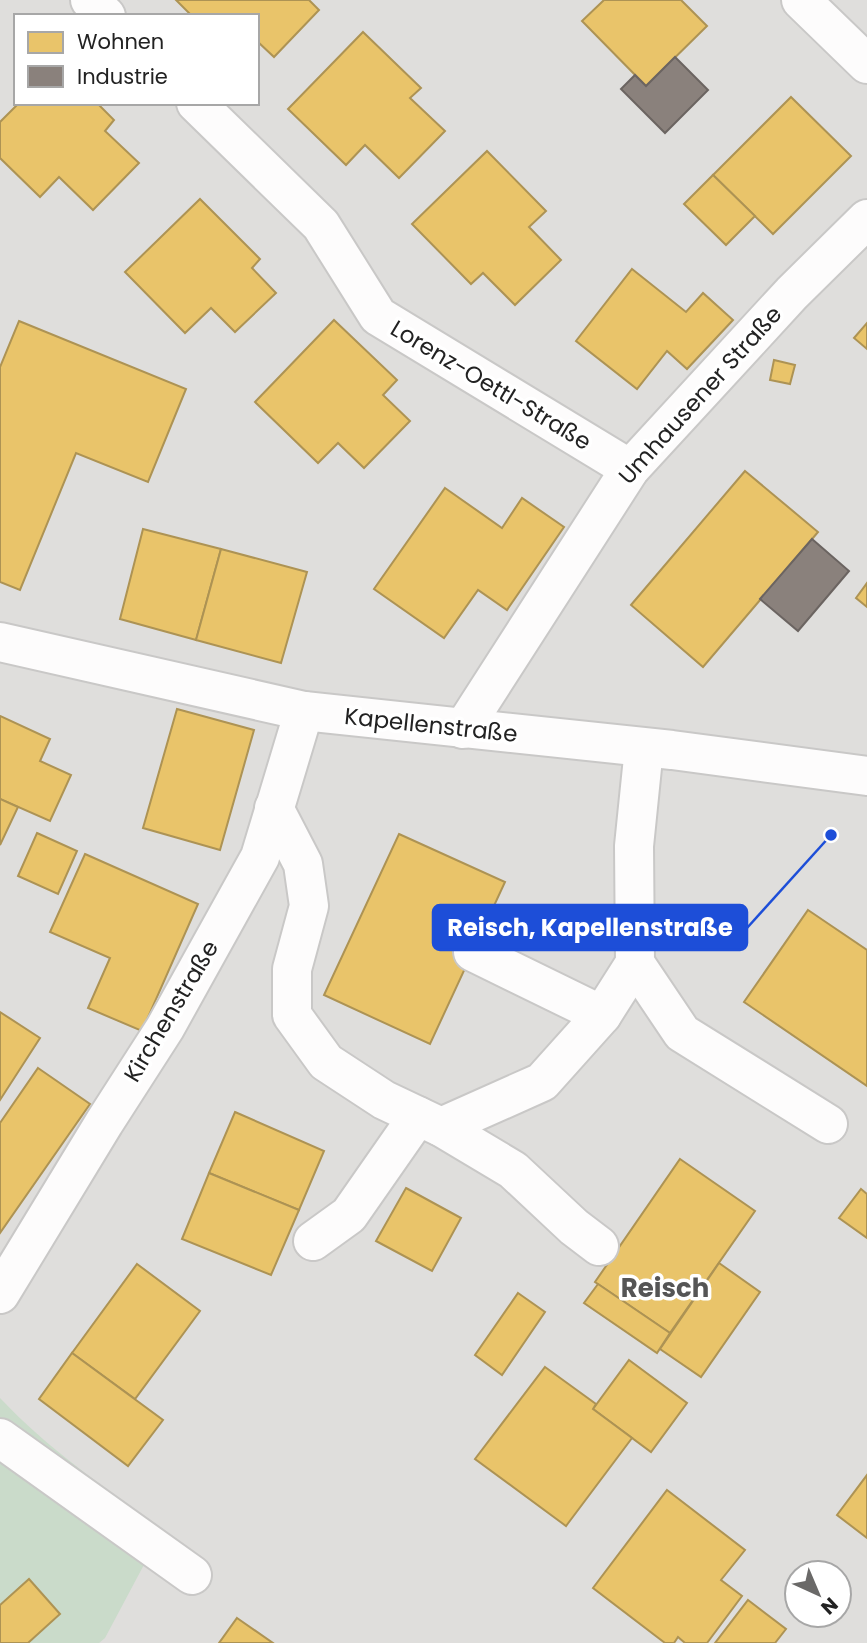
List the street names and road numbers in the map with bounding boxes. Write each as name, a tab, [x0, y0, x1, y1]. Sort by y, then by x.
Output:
street label: Umhausener Straße	[611, 299, 789, 491]
street label: Lorenz-Oettl-Straße	[385, 312, 597, 458]
street label: Kapellenstraße	[343, 700, 519, 750]
street label: Kirchenstraße	[116, 934, 226, 1088]

